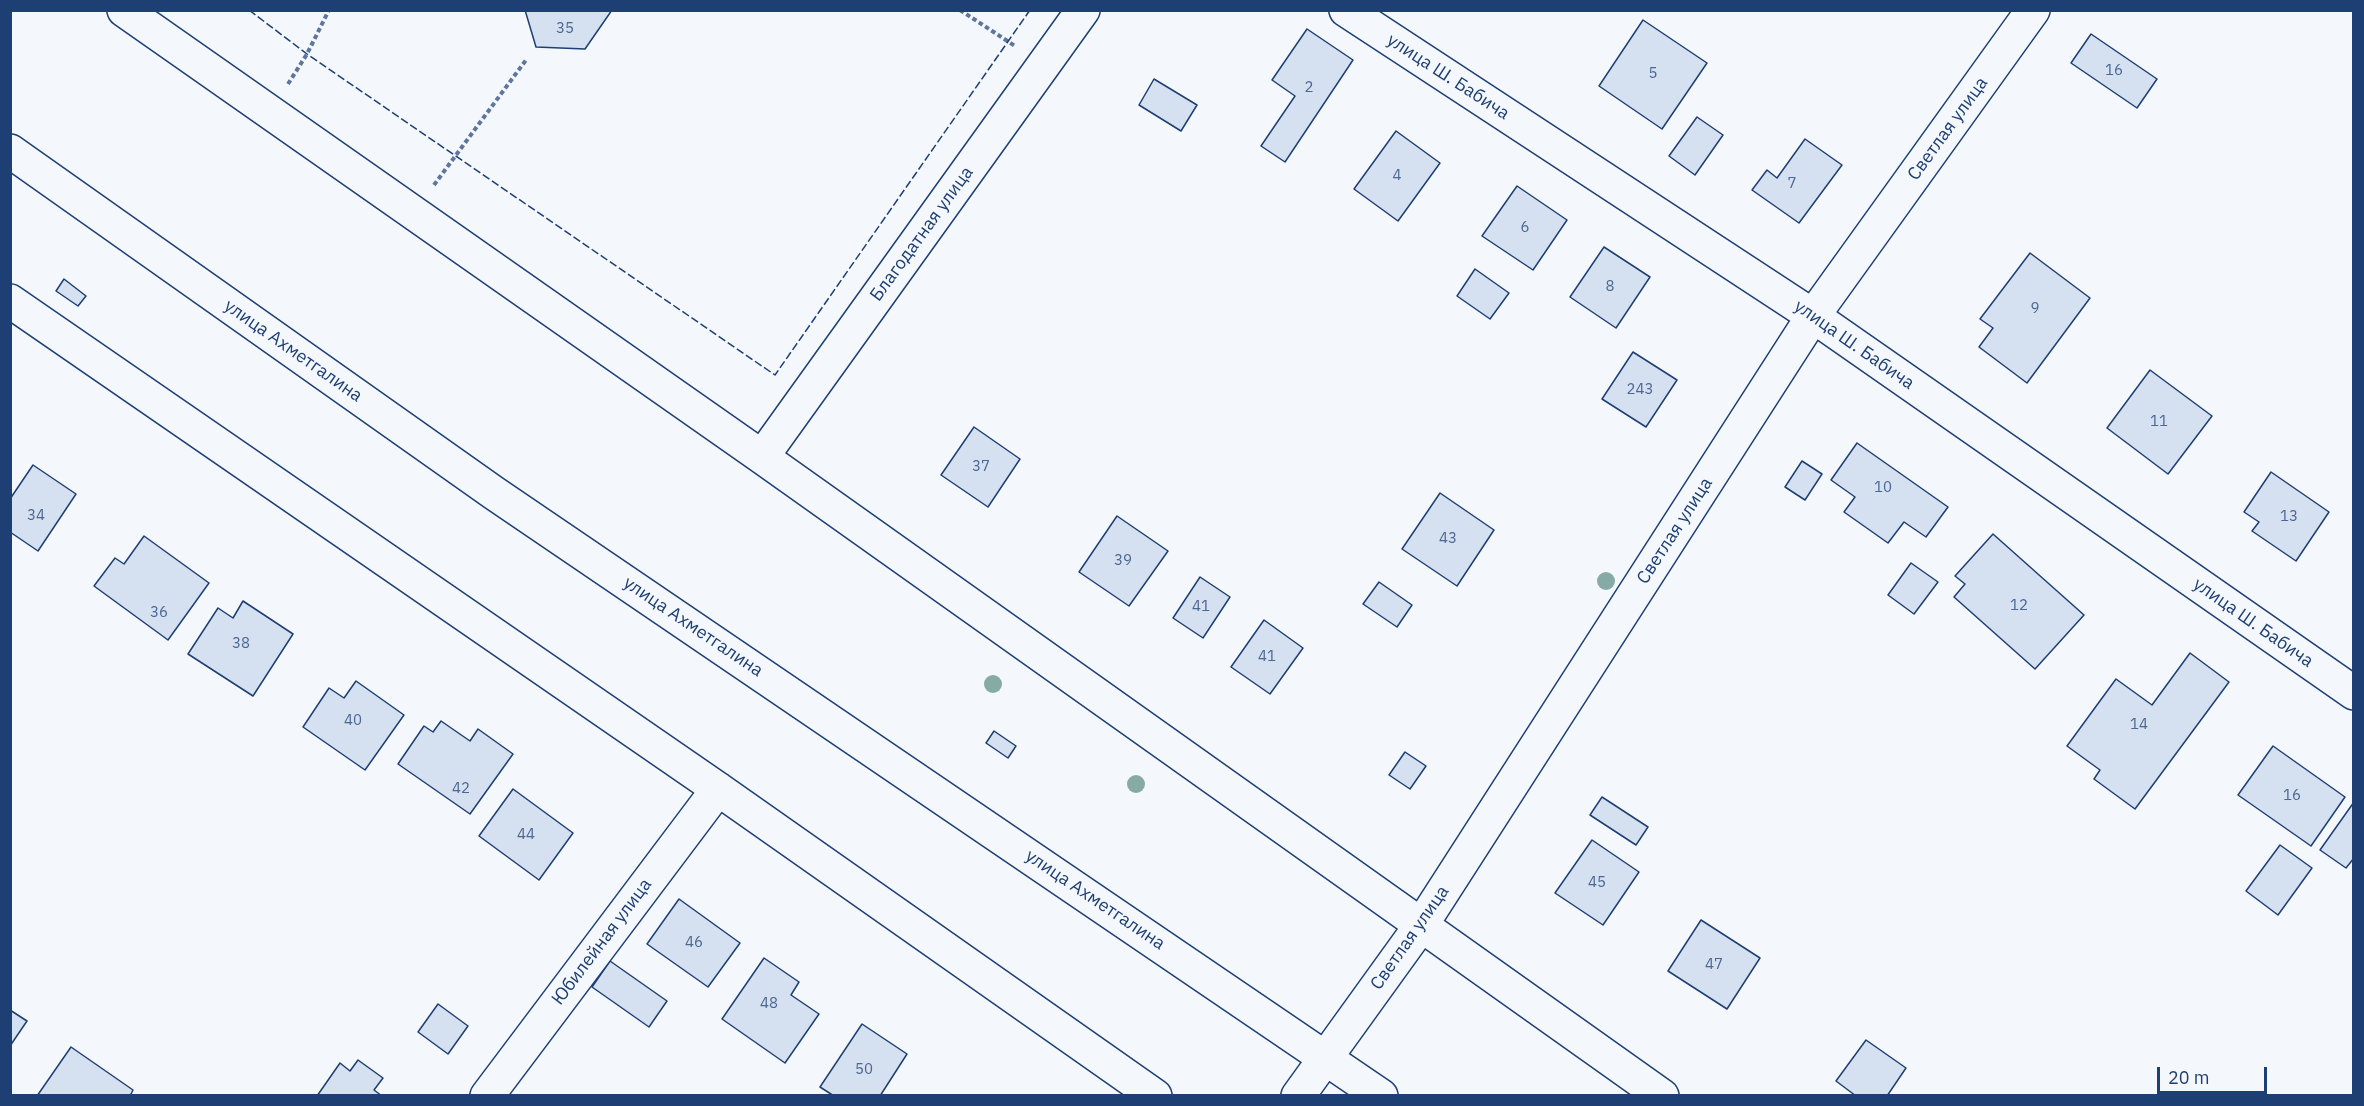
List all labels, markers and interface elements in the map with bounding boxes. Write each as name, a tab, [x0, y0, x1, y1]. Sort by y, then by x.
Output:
house number: 35	[556, 20, 574, 38]
street label: улица Ш. Бабича	[1383, 29, 1513, 125]
house number: 16	[2105, 62, 2123, 80]
house number: 5	[1649, 65, 1657, 83]
street label: Светлая улица	[1903, 73, 1993, 185]
house number: 2	[1305, 79, 1313, 97]
street label: Благодатная улица	[866, 162, 978, 306]
house number: 4	[1393, 167, 1401, 185]
house number: 7	[1788, 175, 1796, 193]
house number: 6	[1521, 219, 1529, 237]
house number: 8	[1606, 278, 1614, 296]
street label: улица Ахметгалина	[220, 295, 366, 407]
street label: улица Ш. Бабича	[1790, 296, 1918, 394]
house number: 9	[2031, 300, 2039, 318]
house number: 243	[1627, 381, 1653, 399]
house number: 11	[2150, 413, 2168, 431]
house number: 37	[972, 458, 990, 476]
street label: Светлая улица	[1633, 474, 1717, 588]
house number: 10	[1874, 479, 1892, 497]
house number: 34	[27, 507, 45, 525]
house number: 13	[2280, 508, 2298, 526]
house number: 43	[1439, 530, 1457, 548]
house number: 39	[1114, 552, 1132, 570]
street label: улица Ахметгалина	[619, 572, 767, 682]
street label: улица Ш. Бабича	[2189, 574, 2317, 672]
house number: 12	[2010, 597, 2028, 615]
house number: 41	[1192, 598, 1210, 616]
house number: 36	[150, 604, 168, 622]
house number: 38	[232, 635, 250, 653]
house number: 41	[1258, 648, 1276, 666]
house number: 40	[344, 712, 362, 730]
house number: 14	[2130, 716, 2148, 734]
house number: 42	[452, 780, 470, 798]
house number: 16	[2283, 787, 2301, 805]
house number: 44	[517, 826, 535, 844]
street label: улица Ахметгалина	[1021, 845, 1169, 955]
house number: 45	[1588, 874, 1606, 892]
street label: Юбилейная улица	[547, 875, 657, 1009]
street label: Светлая улица	[1366, 882, 1454, 994]
house number: 46	[685, 934, 703, 952]
house number: 47	[1705, 956, 1723, 974]
house number: 48	[760, 995, 778, 1013]
scale bar	[2160, 1055, 2270, 1093]
house number: 50	[855, 1061, 873, 1079]
text: 20 m	[2168, 1066, 2210, 1089]

